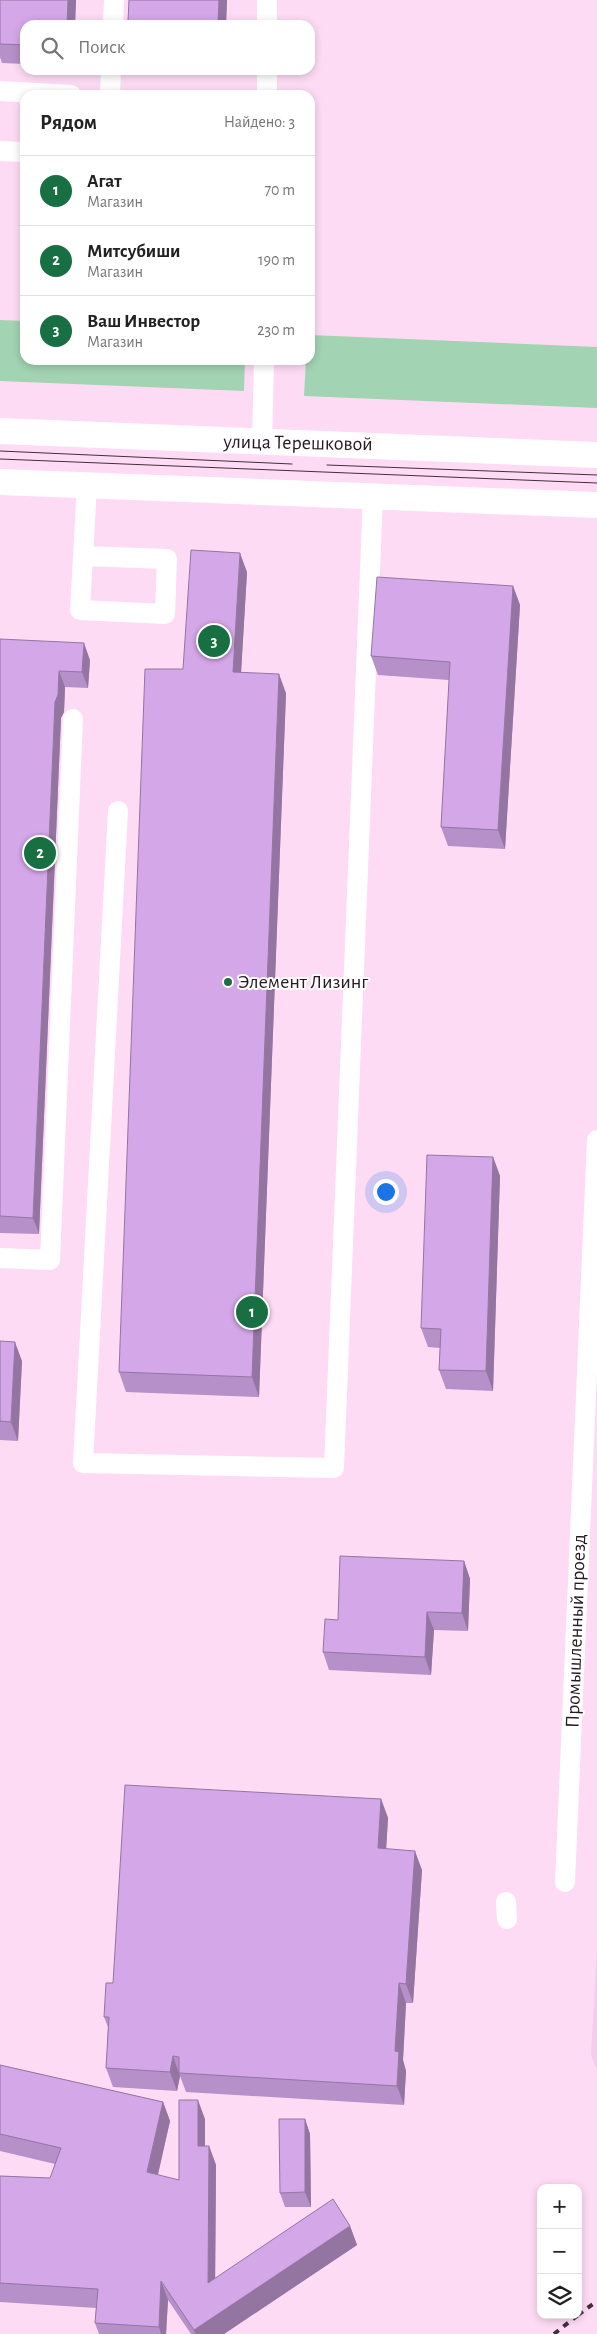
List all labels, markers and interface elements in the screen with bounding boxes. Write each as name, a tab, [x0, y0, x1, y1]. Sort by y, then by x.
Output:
search box	[20, 20, 315, 75]
icon: search	[38, 34, 66, 62]
text: Поиск	[78, 38, 125, 57]
text: Рядом	[40, 112, 97, 133]
text: Найдено: 3	[224, 114, 295, 130]
text: Агат	[87, 172, 122, 191]
text: 1	[53, 182, 59, 198]
text: 70 m	[264, 182, 295, 198]
text: Магазин	[87, 194, 143, 210]
text: Митсубиши	[87, 242, 181, 261]
text: 2	[52, 252, 60, 268]
text: 190 m	[258, 252, 295, 268]
text: Магазин	[87, 264, 143, 280]
text: Ваш Инвестор	[87, 312, 200, 331]
text: 3	[53, 322, 59, 338]
text: 230 m	[257, 322, 295, 338]
text: Магазин	[87, 334, 143, 350]
street label: улица Терешковой	[222, 432, 373, 454]
pin: 3	[198, 622, 230, 660]
pin: 2	[24, 834, 56, 872]
place label: Элемент Лизинг	[238, 972, 368, 992]
marker: Элемент Лизинг	[222, 976, 234, 988]
your location	[373, 1179, 399, 1205]
pin: 1	[236, 1293, 268, 1331]
street label: Промышленный проезд	[563, 1533, 589, 1729]
map controls	[537, 2184, 582, 2319]
button: +	[537, 2184, 582, 2229]
button: −	[537, 2229, 582, 2274]
button: layers	[537, 2274, 582, 2319]

